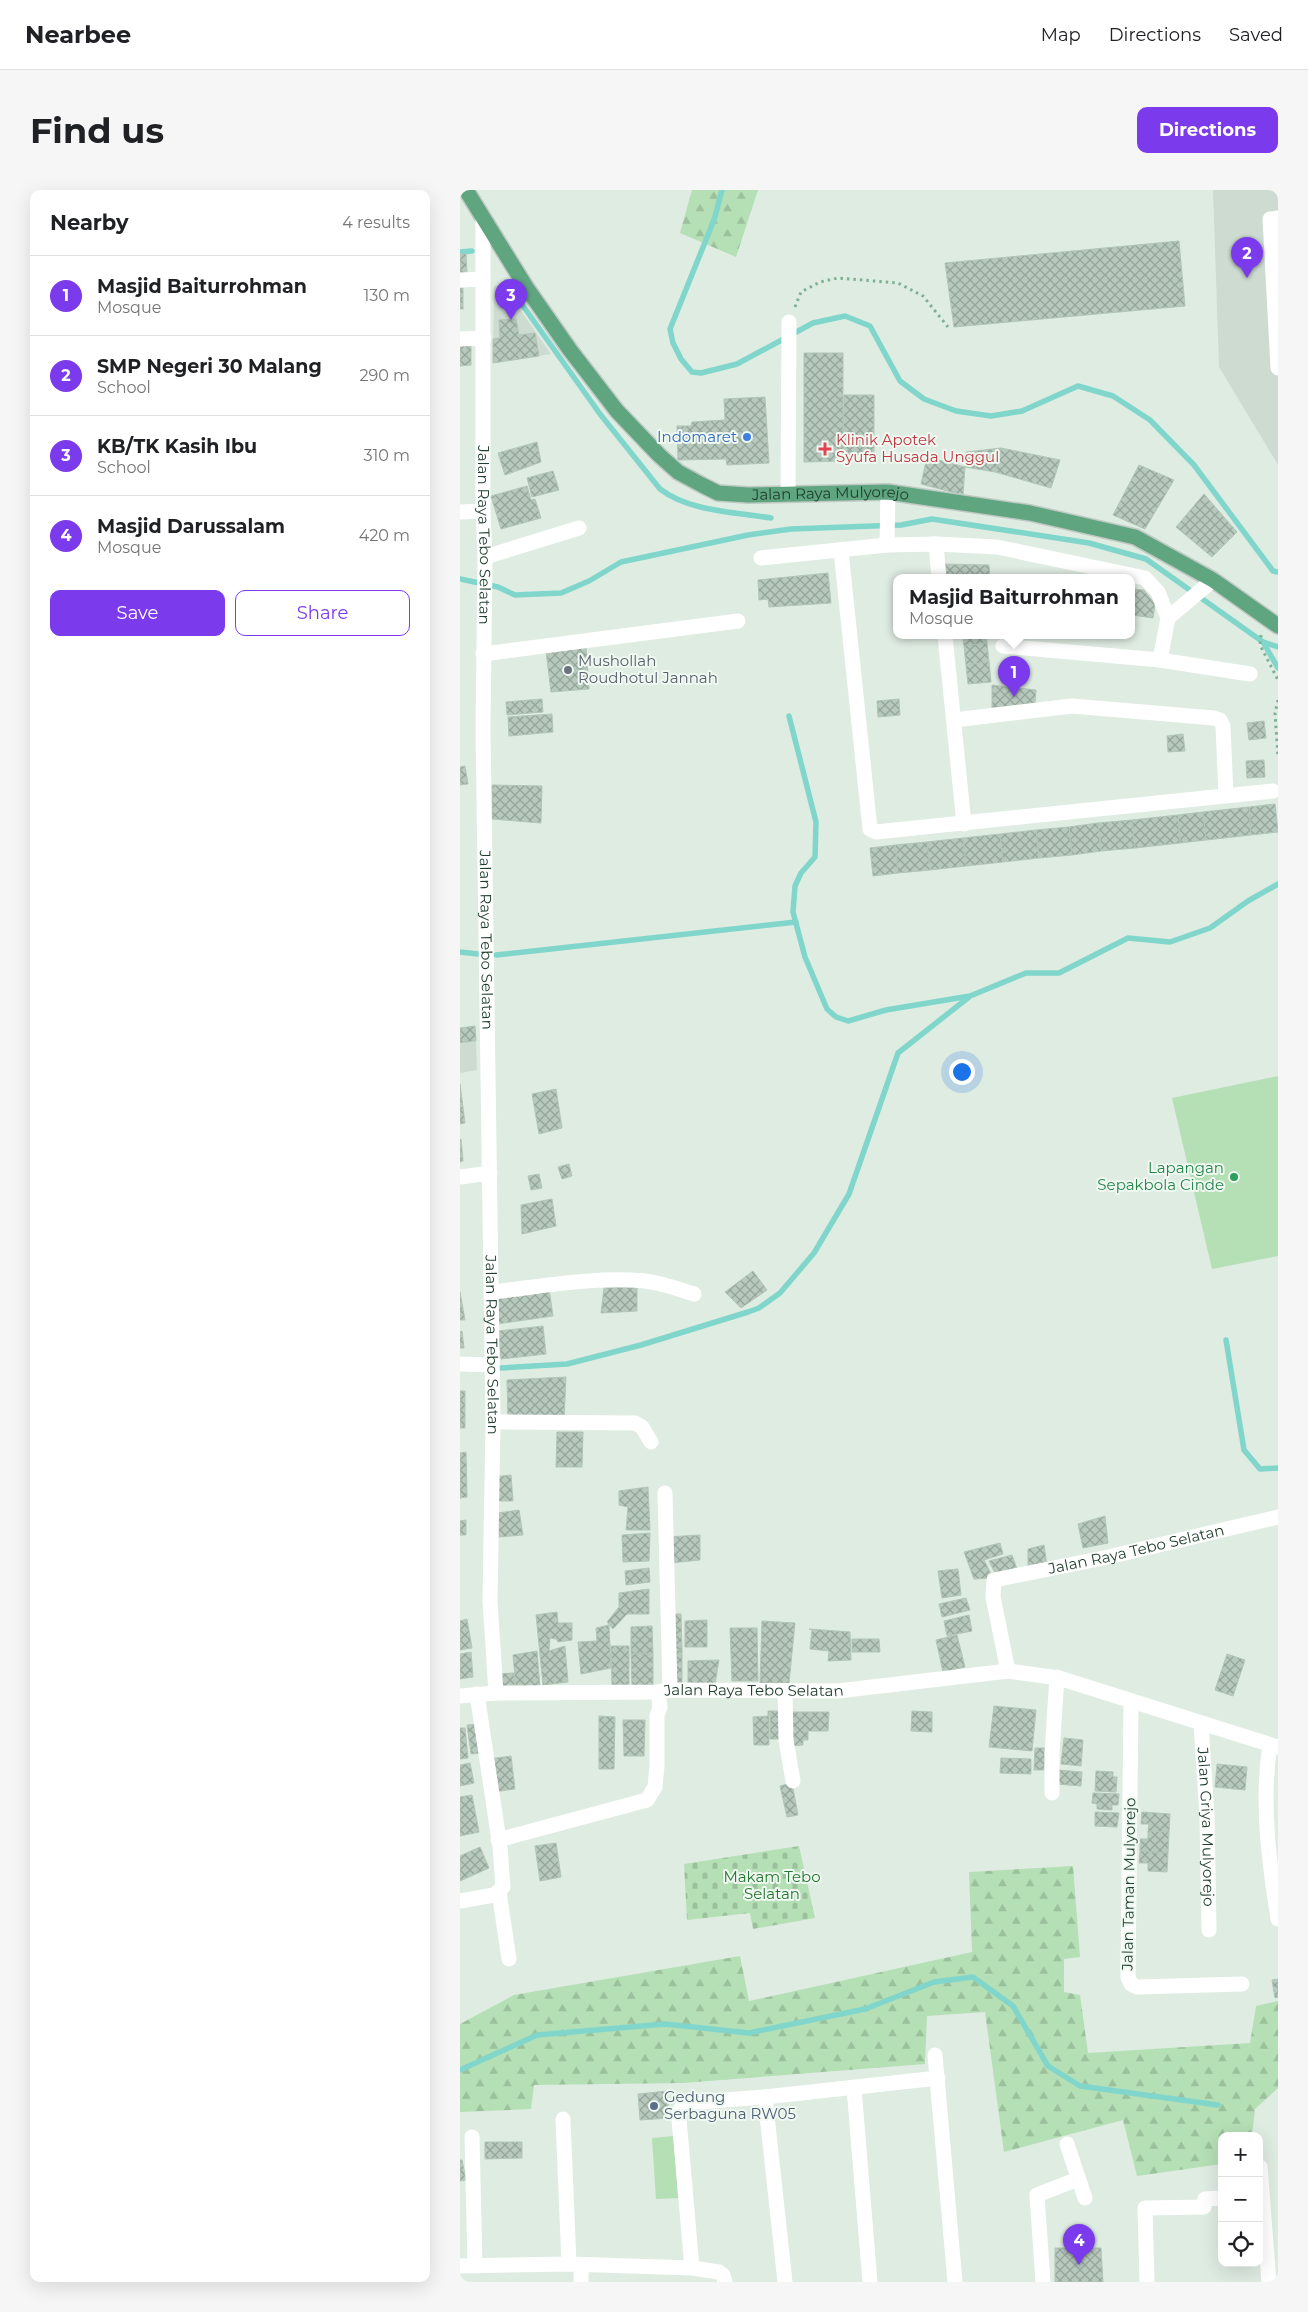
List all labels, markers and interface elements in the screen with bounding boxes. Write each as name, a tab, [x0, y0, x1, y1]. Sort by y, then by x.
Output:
text: Nearbee	[25, 20, 131, 49]
text: Map	[1041, 24, 1081, 46]
text: Directions	[1109, 24, 1201, 46]
text: Saved	[1229, 24, 1283, 46]
button: Directions	[1137, 107, 1278, 153]
text: Find us	[30, 109, 164, 152]
text: Nearby	[50, 210, 129, 235]
text: 4 results	[342, 213, 410, 232]
pin: 2	[1231, 237, 1263, 278]
text: Masjid Baiturrohman	[97, 275, 307, 298]
pin: 3	[495, 279, 527, 320]
text: 1	[63, 286, 69, 305]
text: 130 m	[363, 286, 410, 305]
text: Mosque	[97, 298, 161, 317]
text: SMP Negeri 30 Malang	[97, 355, 322, 378]
text: 2	[61, 366, 71, 385]
text: 290 m	[359, 366, 410, 385]
text: School	[97, 378, 151, 397]
place label: Indomaret	[657, 427, 737, 446]
place label: Klinik Apotek Syufa Husada Unggul	[836, 430, 999, 466]
marker: Indomaret	[741, 431, 753, 443]
text: KB/TK Kasih Ibu	[97, 435, 257, 458]
marker: Klinik Apotek Syufa Husada Unggul	[818, 442, 832, 456]
street label: Jalan Raya Tebo Selatan	[474, 444, 495, 625]
text: 3	[61, 446, 71, 465]
text: 310 m	[363, 446, 410, 465]
text: School	[97, 458, 151, 477]
street label: Jalan Raya Mulyorejo	[751, 482, 910, 504]
text: Masjid Darussalam	[97, 515, 285, 538]
text: 4	[60, 526, 72, 545]
text: 420 m	[359, 526, 410, 545]
text: Mosque	[97, 538, 161, 557]
popup	[893, 574, 1135, 639]
text: Masjid Baiturrohman	[909, 586, 1119, 609]
button: Save	[50, 590, 225, 636]
button: Share	[235, 590, 410, 636]
text: Mosque	[909, 609, 973, 628]
place label: Mushollah Roudhotul Jannah	[578, 651, 718, 687]
pin: 1	[998, 656, 1030, 697]
marker: Mushollah Roudhotul Jannah	[562, 664, 574, 676]
street label: Jalan Raya Tebo Selatan	[476, 849, 497, 1030]
your location	[949, 1059, 975, 1085]
place label: Lapangan Sepakbola Cinde	[1097, 1158, 1224, 1194]
marker: Lapangan Sepakbola Cinde	[1228, 1171, 1240, 1183]
street label: Jalan Raya Tebo Selatan	[482, 1254, 503, 1435]
street label: Jalan Raya Tebo Selatan	[1046, 1520, 1226, 1578]
street label: Jalan Raya Tebo Selatan	[661, 1680, 845, 1700]
street label: Jalan Griya Mulyorejo	[1194, 1746, 1219, 1907]
street label: Jalan Taman Mulyorejo	[1117, 1797, 1140, 1972]
park label: Makam Tebo Selatan	[723, 1867, 821, 1903]
place label: Gedung Serbaguna RW05	[664, 2087, 796, 2123]
marker: Gedung Serbaguna RW05	[648, 2100, 660, 2112]
map controls	[1218, 2132, 1263, 2267]
button: +	[1218, 2132, 1263, 2177]
button: −	[1218, 2177, 1263, 2222]
button: locate	[1218, 2222, 1263, 2267]
pin: 4	[1063, 2224, 1095, 2265]

